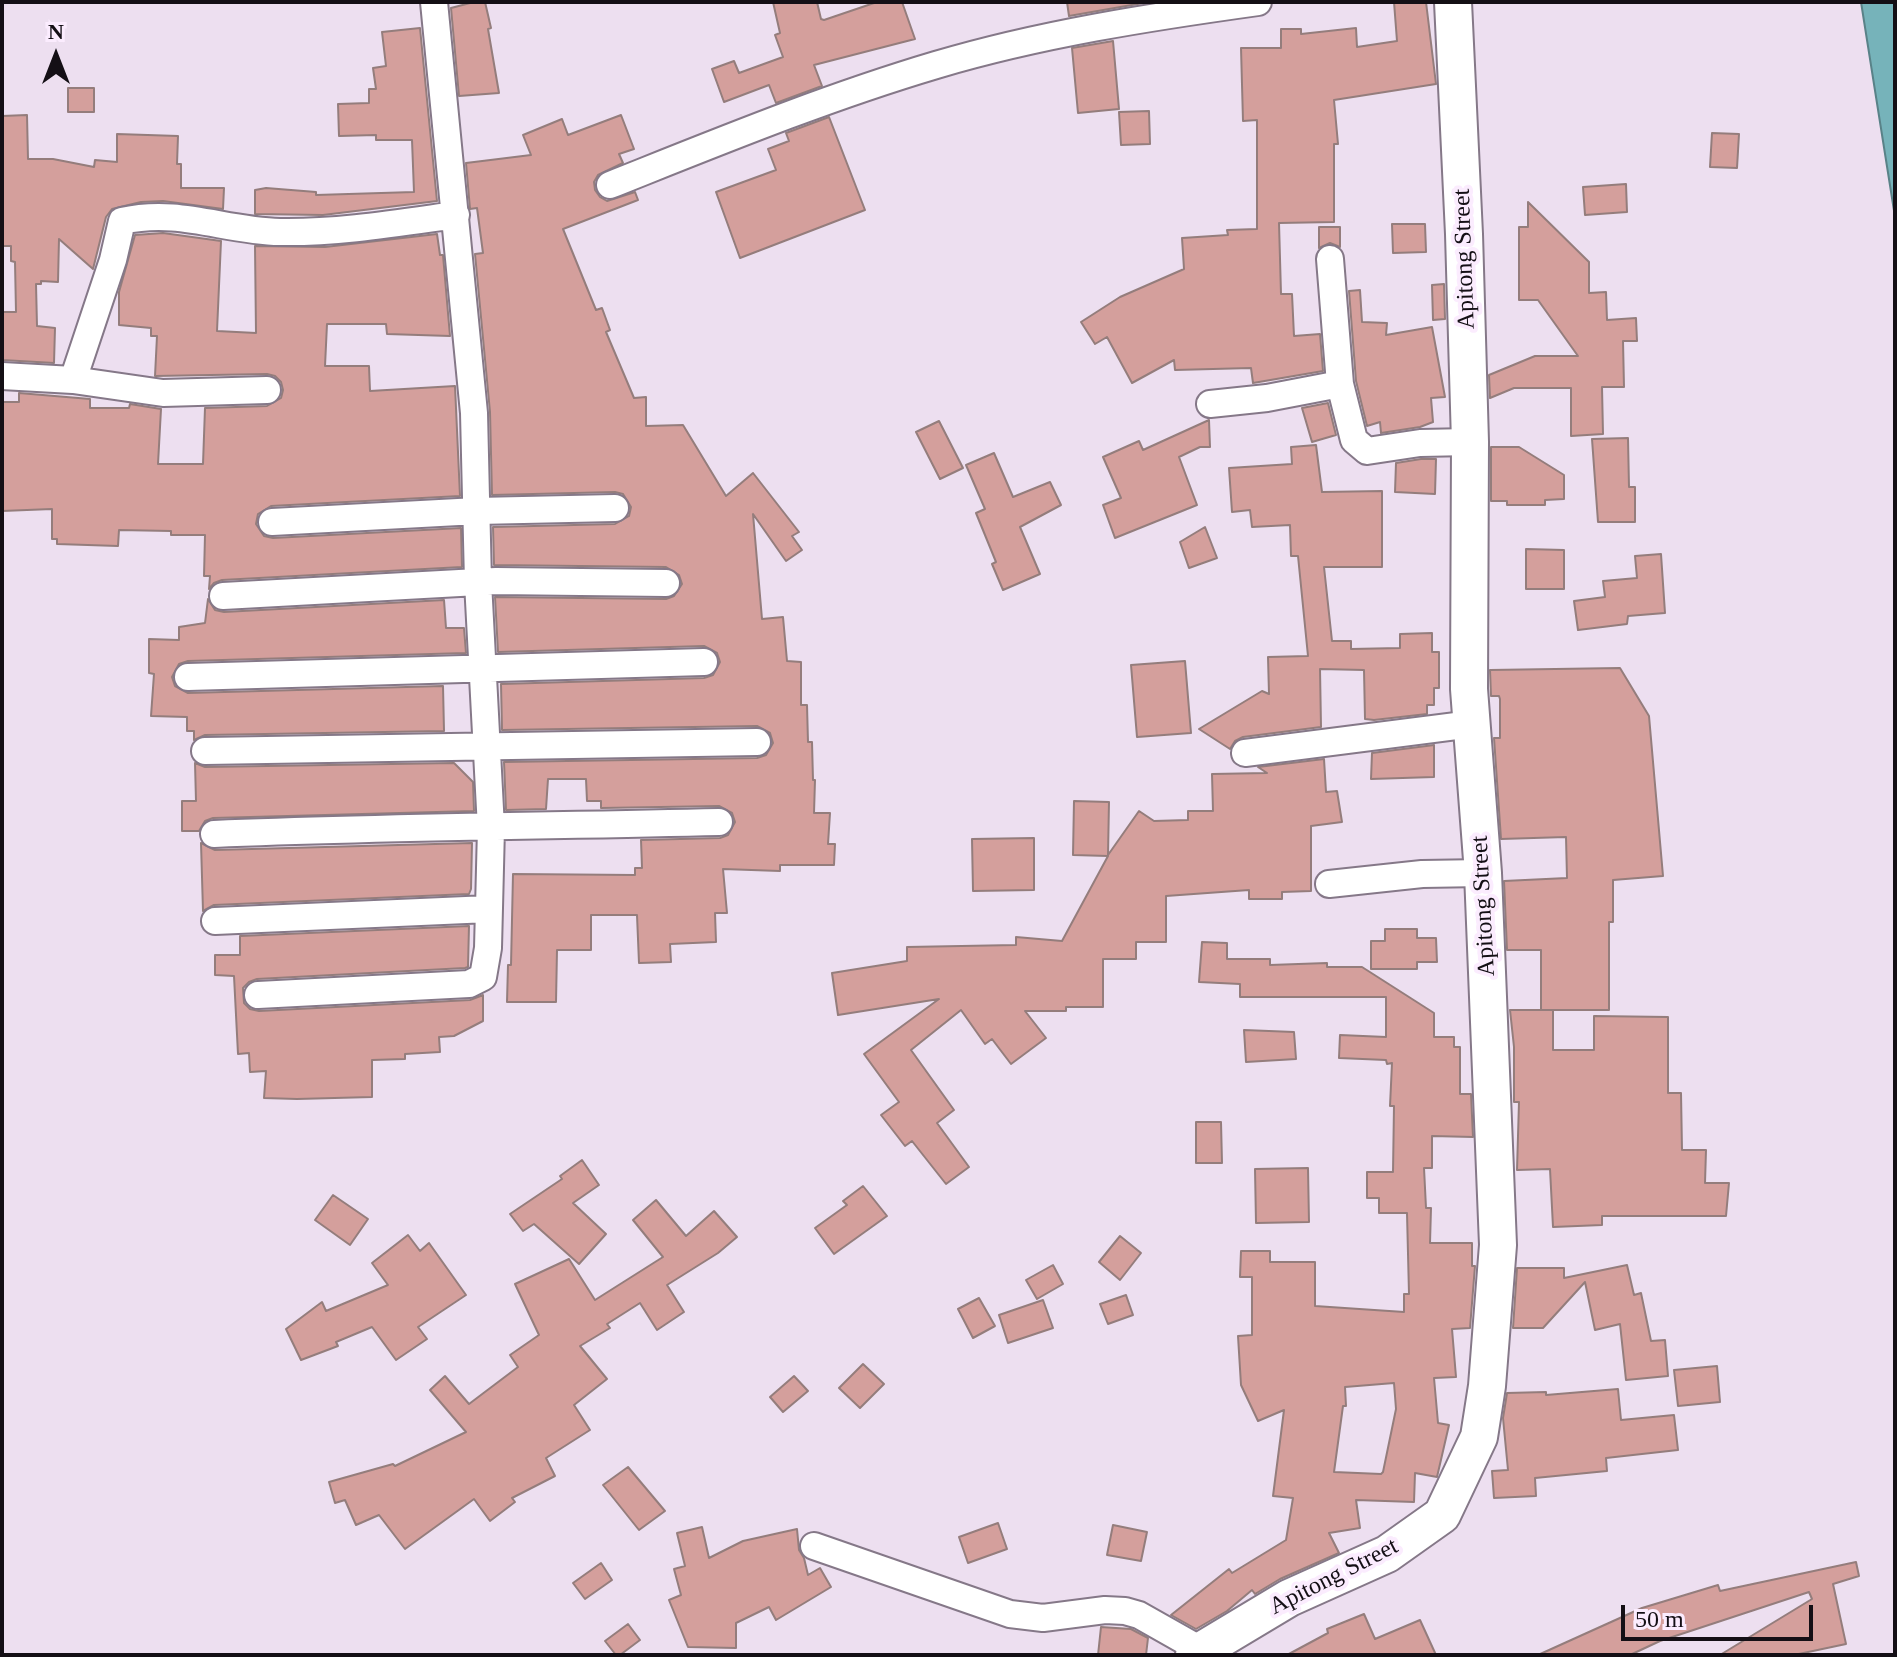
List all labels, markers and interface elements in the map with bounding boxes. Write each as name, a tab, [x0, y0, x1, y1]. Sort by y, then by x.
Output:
north arrow	[16, 16, 96, 96]
text: N	[48, 19, 64, 44]
street label: Apitong Street	[1448, 188, 1482, 330]
street label: Apitong Street	[1466, 835, 1502, 977]
street label: Apitong Street	[1265, 1532, 1403, 1622]
scale bar	[1625, 1589, 1817, 1639]
text: 50 m	[1635, 1606, 1684, 1632]

